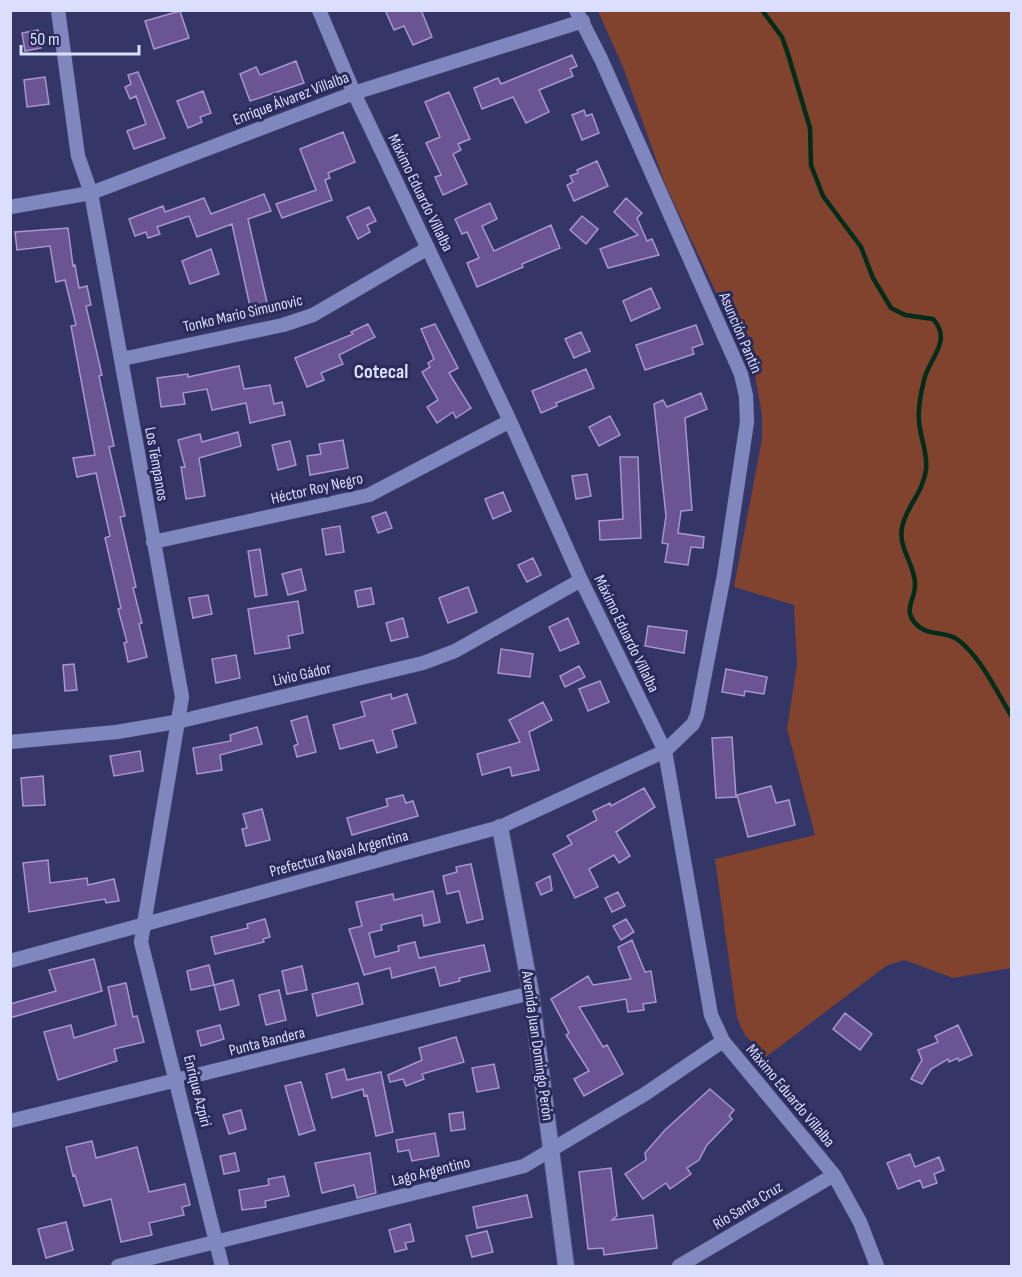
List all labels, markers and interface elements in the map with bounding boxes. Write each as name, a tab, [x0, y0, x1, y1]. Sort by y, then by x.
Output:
scale bar	[21, 18, 140, 56]
text: 50 m	[30, 29, 60, 50]
street label: Enrique Álvarez Villalba	[230, 68, 352, 130]
street label: Máximo Eduardo Villalba	[383, 131, 457, 255]
street label: Asunción Pantin	[714, 289, 766, 376]
street label: Tonko Mario Simunovic	[181, 291, 305, 337]
district label: Cotecal	[354, 360, 408, 384]
street label: Los Témpanos	[140, 426, 172, 503]
street label: Héctor Roy Negro	[269, 469, 365, 509]
street label: Máximo Eduardo Villalba	[589, 572, 663, 696]
street label: Livio Gádor	[271, 659, 333, 691]
street label: Prefectura Naval Argentina	[268, 826, 410, 882]
street label: Avenida Juan Domingo Perón	[517, 969, 557, 1122]
street label: Punta Bandera	[227, 1023, 307, 1061]
street label: Máximo Eduardo Villalba	[741, 1041, 839, 1151]
street label: Enrique Azpiri	[179, 1053, 215, 1129]
street label: Lago Argentino	[390, 1153, 472, 1191]
street label: Río Santa Cruz	[710, 1178, 786, 1234]

